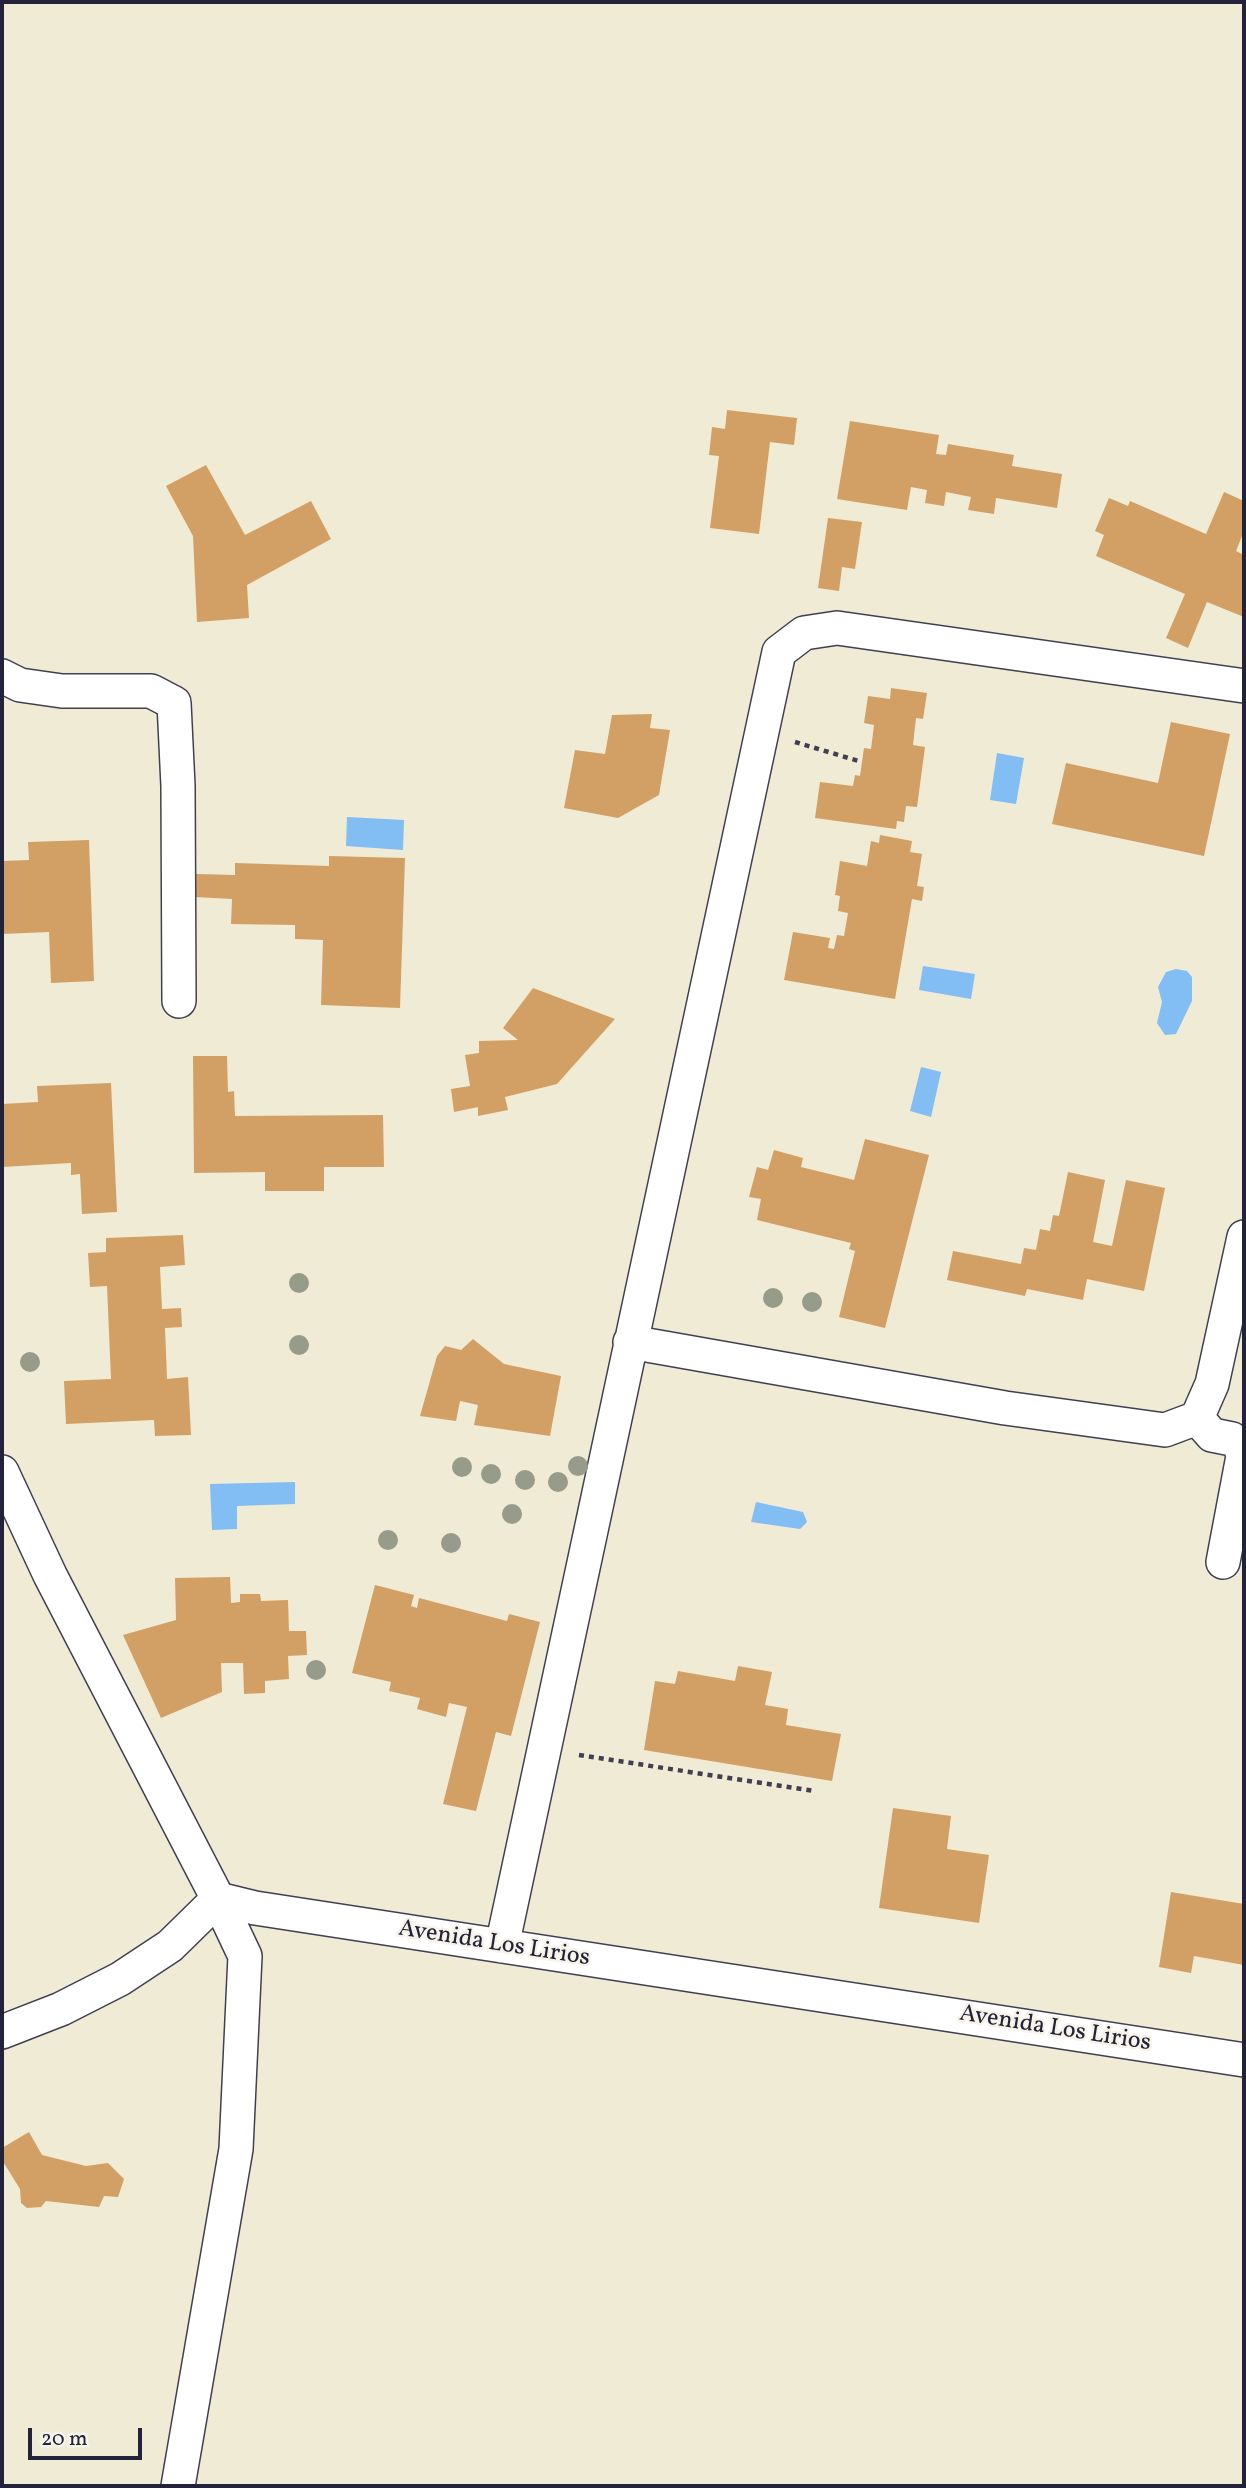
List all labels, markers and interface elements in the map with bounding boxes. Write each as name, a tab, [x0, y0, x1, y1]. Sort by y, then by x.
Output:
street label: Avenida Los Lirios	[396, 1916, 592, 1974]
street label: Avenida Los Lirios	[957, 2001, 1153, 2059]
scale bar	[32, 2414, 145, 2458]
text: 20 m	[41, 2425, 87, 2454]

